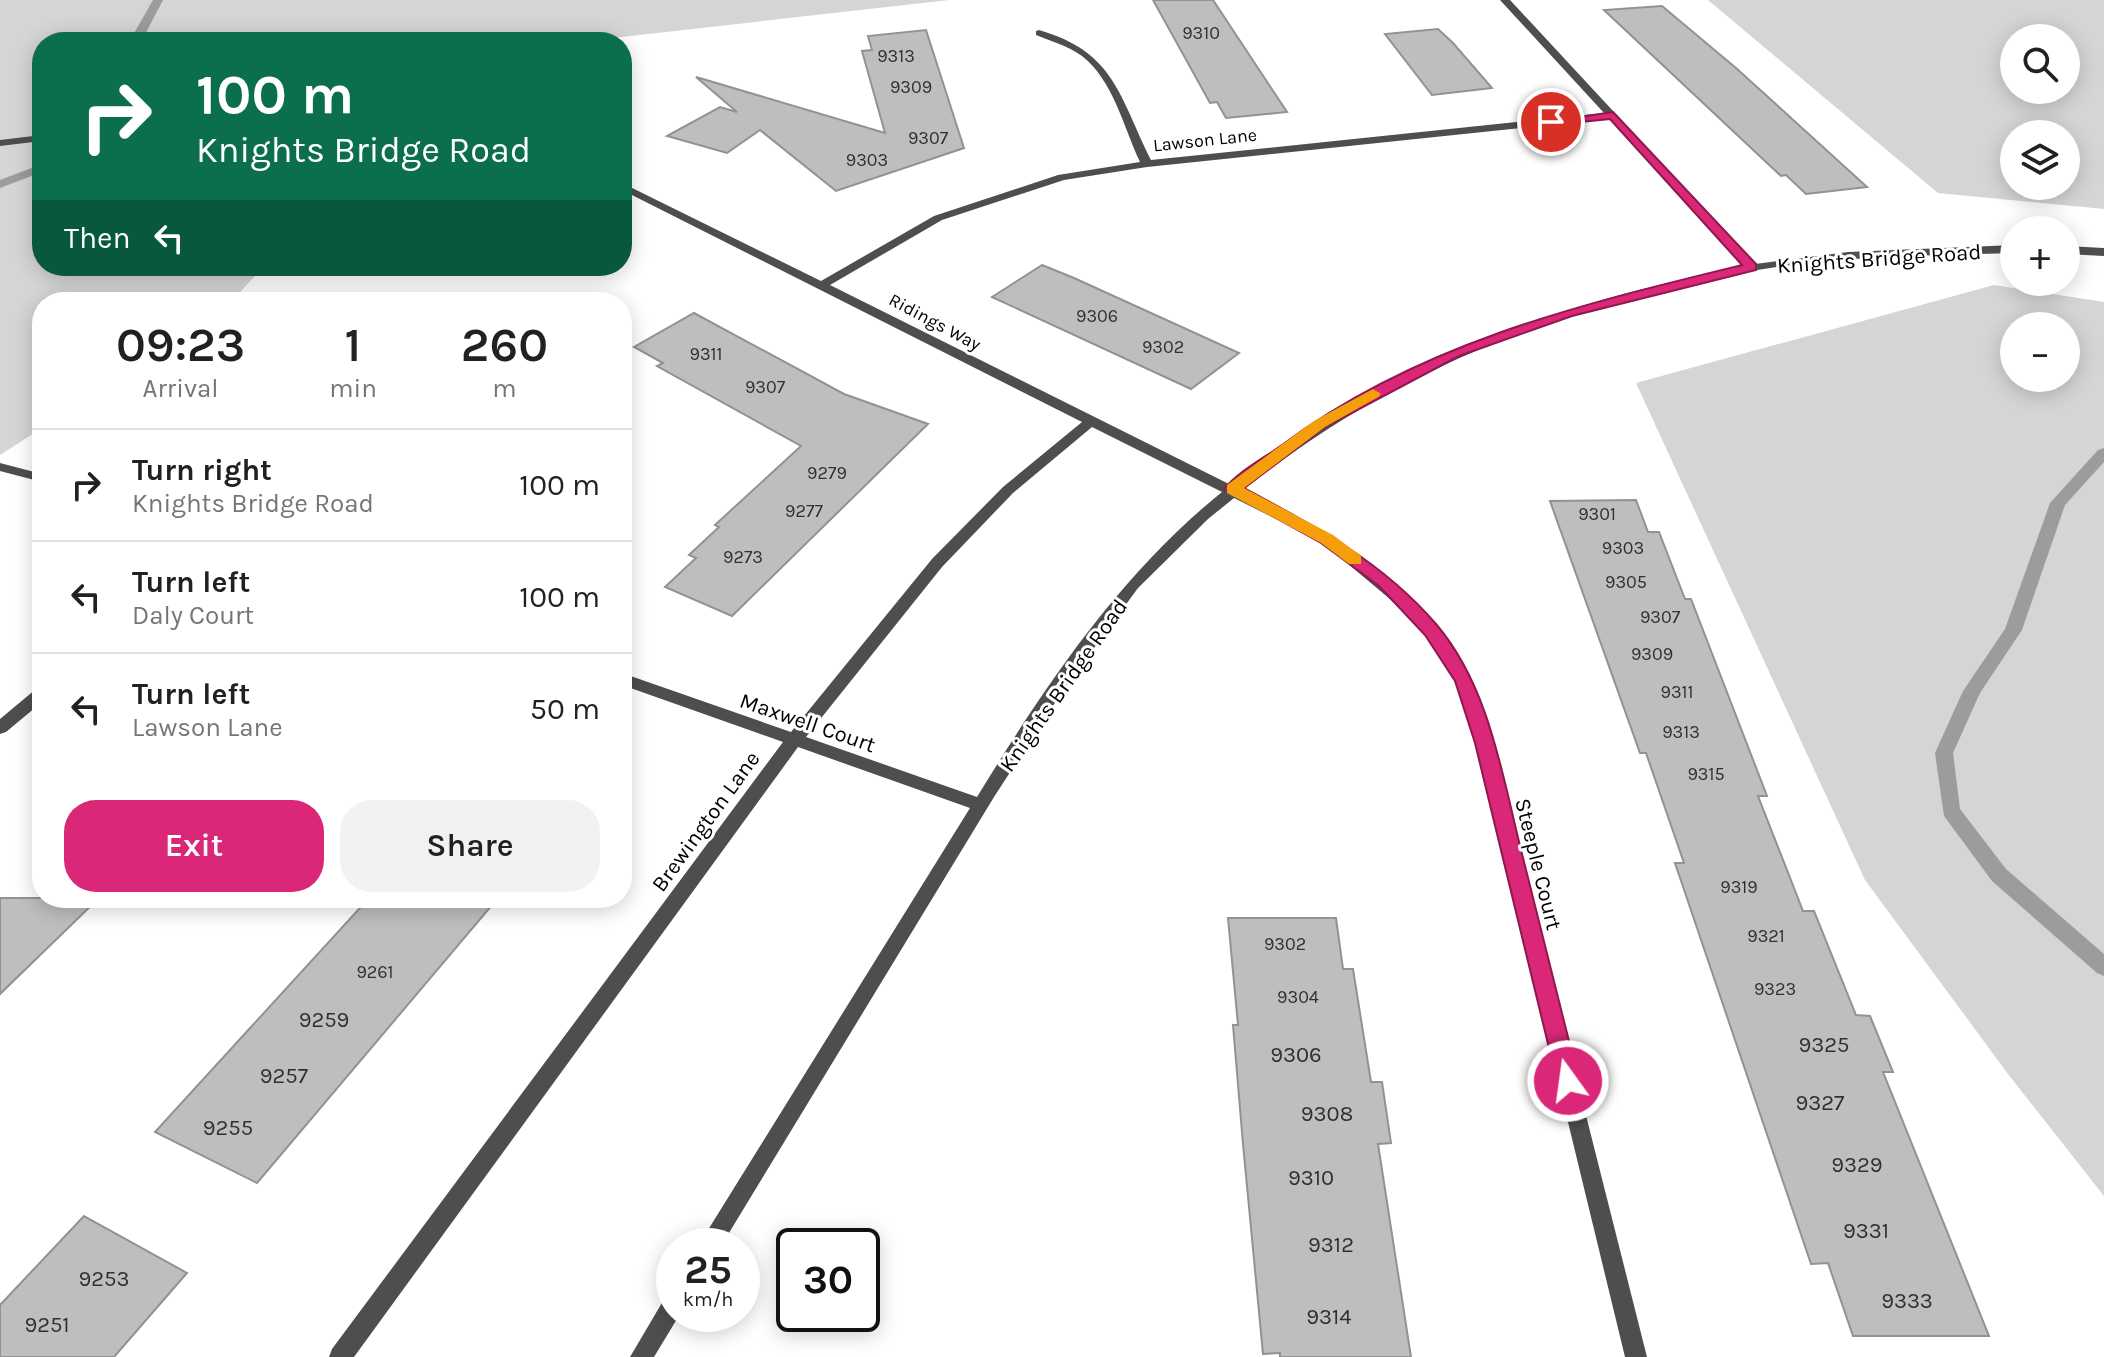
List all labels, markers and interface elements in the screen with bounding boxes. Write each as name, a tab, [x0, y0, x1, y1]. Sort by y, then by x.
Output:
house number: 9310	[1182, 22, 1220, 44]
map controls	[2000, 24, 2080, 392]
button: search	[2000, 24, 2080, 104]
house number: 9313	[877, 45, 915, 67]
text: 100 m	[196, 62, 354, 127]
icon: right	[64, 64, 168, 168]
house number: 9309	[890, 76, 932, 98]
pin	[1517, 88, 1585, 156]
icon: arrive	[1529, 100, 1573, 144]
button: layers	[2000, 120, 2080, 200]
street label: Lawson Lane	[1152, 124, 1258, 156]
house number: 9307	[908, 127, 949, 149]
text: Knights Bridge Road	[196, 129, 531, 171]
house number: 9303	[846, 149, 888, 171]
icon: left	[147, 216, 191, 260]
button: +	[2000, 216, 2080, 296]
text: Then	[64, 220, 131, 256]
street label: Knights Bridge Road	[1776, 239, 1982, 279]
street label: Ridings Way	[885, 289, 985, 356]
house number: 9306	[1076, 305, 1118, 327]
button: −	[2000, 312, 2080, 392]
text: 09:23	[116, 317, 245, 373]
text: 1	[345, 317, 361, 373]
text: 260	[461, 317, 548, 373]
house number: 9302	[1142, 336, 1184, 358]
house number: 9311	[690, 343, 722, 365]
text: Arrival	[142, 373, 219, 404]
text: min	[329, 373, 377, 404]
text: m	[492, 373, 517, 404]
house number: 9307	[745, 376, 786, 398]
text: Turn right	[132, 452, 272, 488]
house number: 9279	[807, 462, 847, 484]
icon: right	[64, 463, 108, 507]
text: 100 m	[519, 467, 600, 503]
text: Knights Bridge Road	[132, 488, 374, 519]
house number: 9277	[785, 500, 823, 522]
house number: 9301	[1578, 503, 1616, 525]
house number: 9303	[1602, 537, 1644, 559]
house number: 9273	[723, 546, 763, 568]
text: Turn left	[132, 564, 250, 600]
house number: 9305	[1605, 571, 1647, 593]
icon: left	[64, 575, 108, 619]
text: 100 m	[519, 579, 600, 615]
street label: Knights Bridge Road	[994, 594, 1133, 777]
text: Daly Court	[132, 600, 254, 631]
house number: 9307	[1640, 606, 1681, 628]
house number: 9309	[1631, 643, 1673, 665]
text: Turn left	[132, 676, 250, 712]
house number: 9311	[1661, 681, 1693, 703]
icon: left	[64, 687, 108, 731]
street label: Maxwell Court	[736, 688, 879, 758]
text: 50 m	[530, 691, 600, 727]
text: Lawson Lane	[132, 712, 283, 743]
house number: 9313	[1662, 721, 1700, 743]
street label: Brewington Lane	[646, 746, 765, 897]
house number: 9315	[1687, 763, 1725, 785]
street label: Steeple Court	[1509, 796, 1567, 933]
button: Exit	[64, 800, 324, 892]
button: Share	[340, 800, 600, 892]
house number: 9319	[1720, 876, 1758, 898]
house number: 9321	[1747, 925, 1785, 947]
house number: 9302	[1264, 933, 1306, 955]
house number: 9261	[356, 961, 394, 983]
house number: 9323	[1754, 978, 1796, 1000]
house number: 9304	[1277, 986, 1319, 1008]
house number: 9259	[299, 1007, 349, 1033]
house number: 9325	[1799, 1032, 1849, 1058]
position arrow	[1526, 1039, 1610, 1123]
house number: 9306	[1270, 1042, 1322, 1068]
house number: 9257	[260, 1063, 308, 1089]
house number: 9327	[1796, 1090, 1844, 1116]
house number: 9308	[1301, 1101, 1353, 1127]
house number: 9255	[203, 1115, 253, 1141]
house number: 9329	[1831, 1152, 1883, 1178]
house number: 9310	[1288, 1165, 1334, 1191]
house number: 9331	[1843, 1218, 1889, 1244]
speed limit sign: 30	[776, 1228, 880, 1332]
house number: 9312	[1308, 1232, 1354, 1258]
text: 25	[684, 1246, 732, 1293]
house number: 9253	[79, 1266, 129, 1292]
text: km/h	[683, 1288, 733, 1311]
house number: 9333	[1881, 1288, 1933, 1314]
house number: 9314	[1306, 1304, 1352, 1330]
house number: 9251	[24, 1312, 70, 1338]

